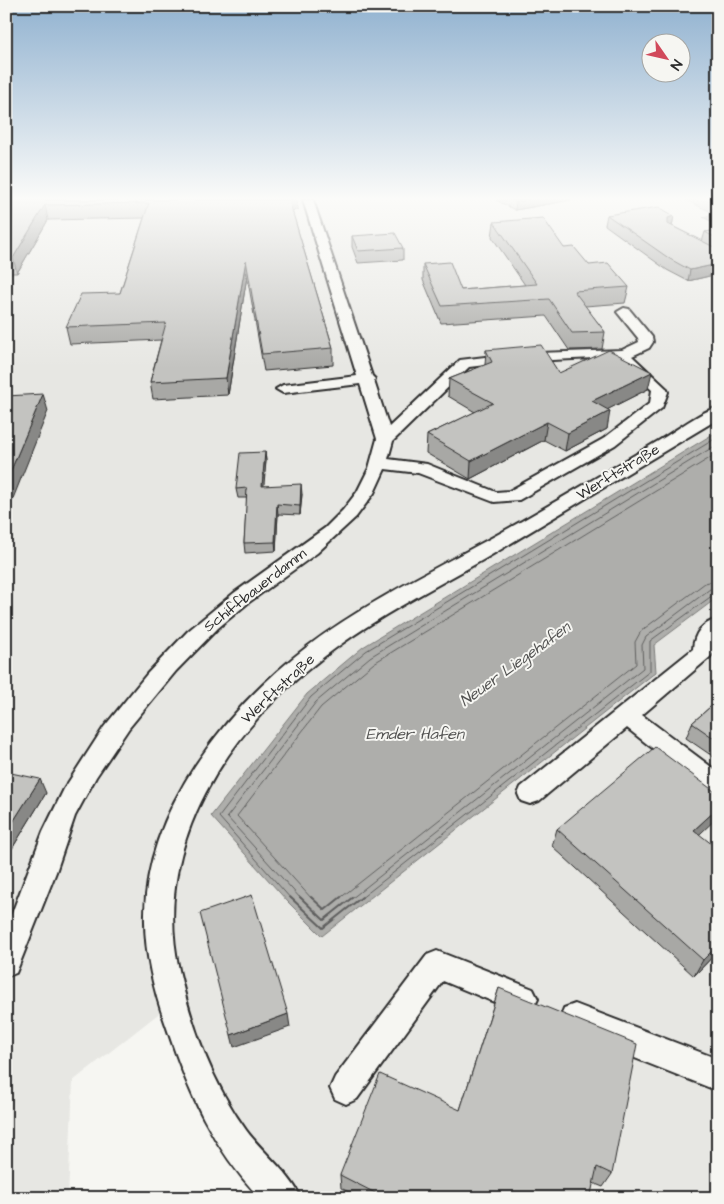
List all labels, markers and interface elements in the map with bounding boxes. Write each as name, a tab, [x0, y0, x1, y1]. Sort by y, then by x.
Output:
north arrow	[642, 32, 692, 82]
text: N	[665, 55, 687, 74]
street label: Werftstraße	[572, 439, 664, 505]
street label: Schiffbauerdamm	[199, 543, 311, 637]
water label: Neuer Liegehafen	[455, 615, 577, 712]
street label: Werftstraße	[237, 649, 319, 729]
water label: Emder Hafen	[366, 723, 466, 745]

